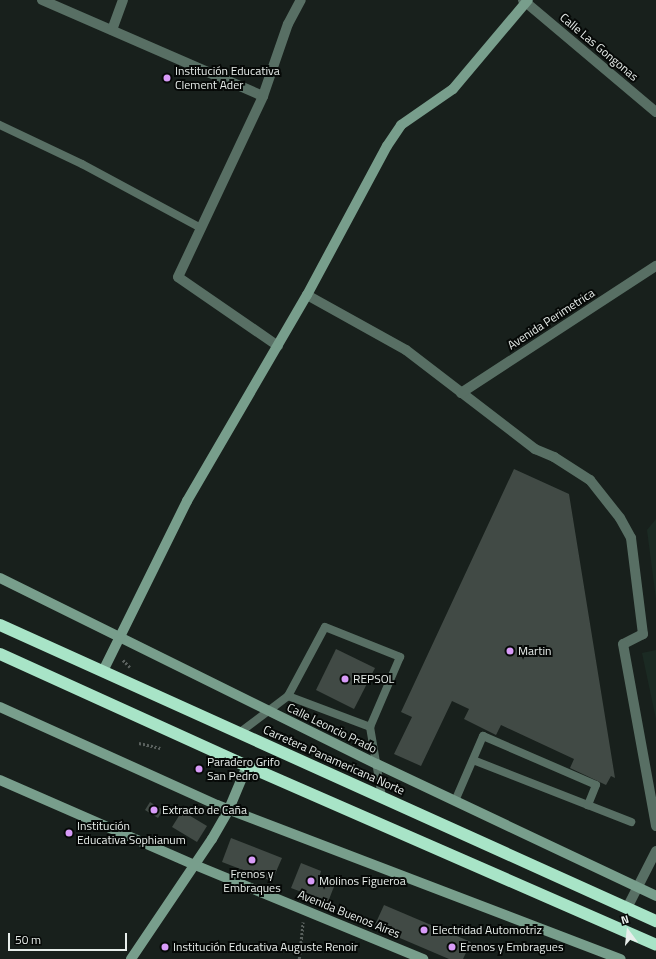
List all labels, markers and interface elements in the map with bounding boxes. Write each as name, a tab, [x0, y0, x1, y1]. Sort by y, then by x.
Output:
street label: Calle Las Gongonas	[557, 10, 641, 84]
place label: Institución Educativa Clement Ader	[175, 64, 280, 92]
marker: Institución Educativa Clement Ader	[162, 73, 172, 83]
street label: Avenida Perimetrica	[505, 285, 597, 353]
place label: Martin	[518, 644, 552, 658]
marker: Martin	[505, 646, 515, 656]
place label: REPSOL	[353, 672, 394, 686]
marker: REPSOL	[340, 674, 350, 684]
street label: Calle Leoncio Prado	[285, 700, 379, 756]
street label: Carretera Panamericana Norte	[261, 722, 407, 798]
place label: Paradero Grifo San Pedro	[207, 755, 280, 783]
marker: Paradero Grifo San Pedro	[194, 764, 204, 774]
place label: Extracto de Caña	[162, 803, 247, 817]
marker: Extracto de Caña	[149, 805, 159, 815]
place label: Institución Educativa Sophianum	[77, 819, 186, 847]
marker: Institución Educativa Sophianum	[64, 828, 74, 838]
marker: Frenos y Embraques	[247, 855, 257, 865]
place label: Frenos y Embraques	[223, 867, 281, 895]
place label: Molinos Figueroa	[319, 874, 406, 888]
marker: Molinos Figueroa	[306, 876, 316, 886]
street label: Avenida Buenos Aires	[296, 887, 402, 941]
north arrow	[608, 911, 648, 951]
text: N	[619, 911, 631, 928]
place label: Electridad Automotriz	[432, 923, 542, 937]
scale bar	[10, 925, 129, 951]
marker: Electridad Automotriz	[419, 925, 429, 935]
text: 50 m	[15, 930, 41, 949]
place label: Institución Educativa Auguste Renoir	[173, 940, 358, 954]
place label: Erenos y Embragues	[460, 940, 563, 954]
marker: Institución Educativa Auguste Renoir	[160, 942, 170, 952]
marker: Erenos y Embragues	[447, 942, 457, 952]

